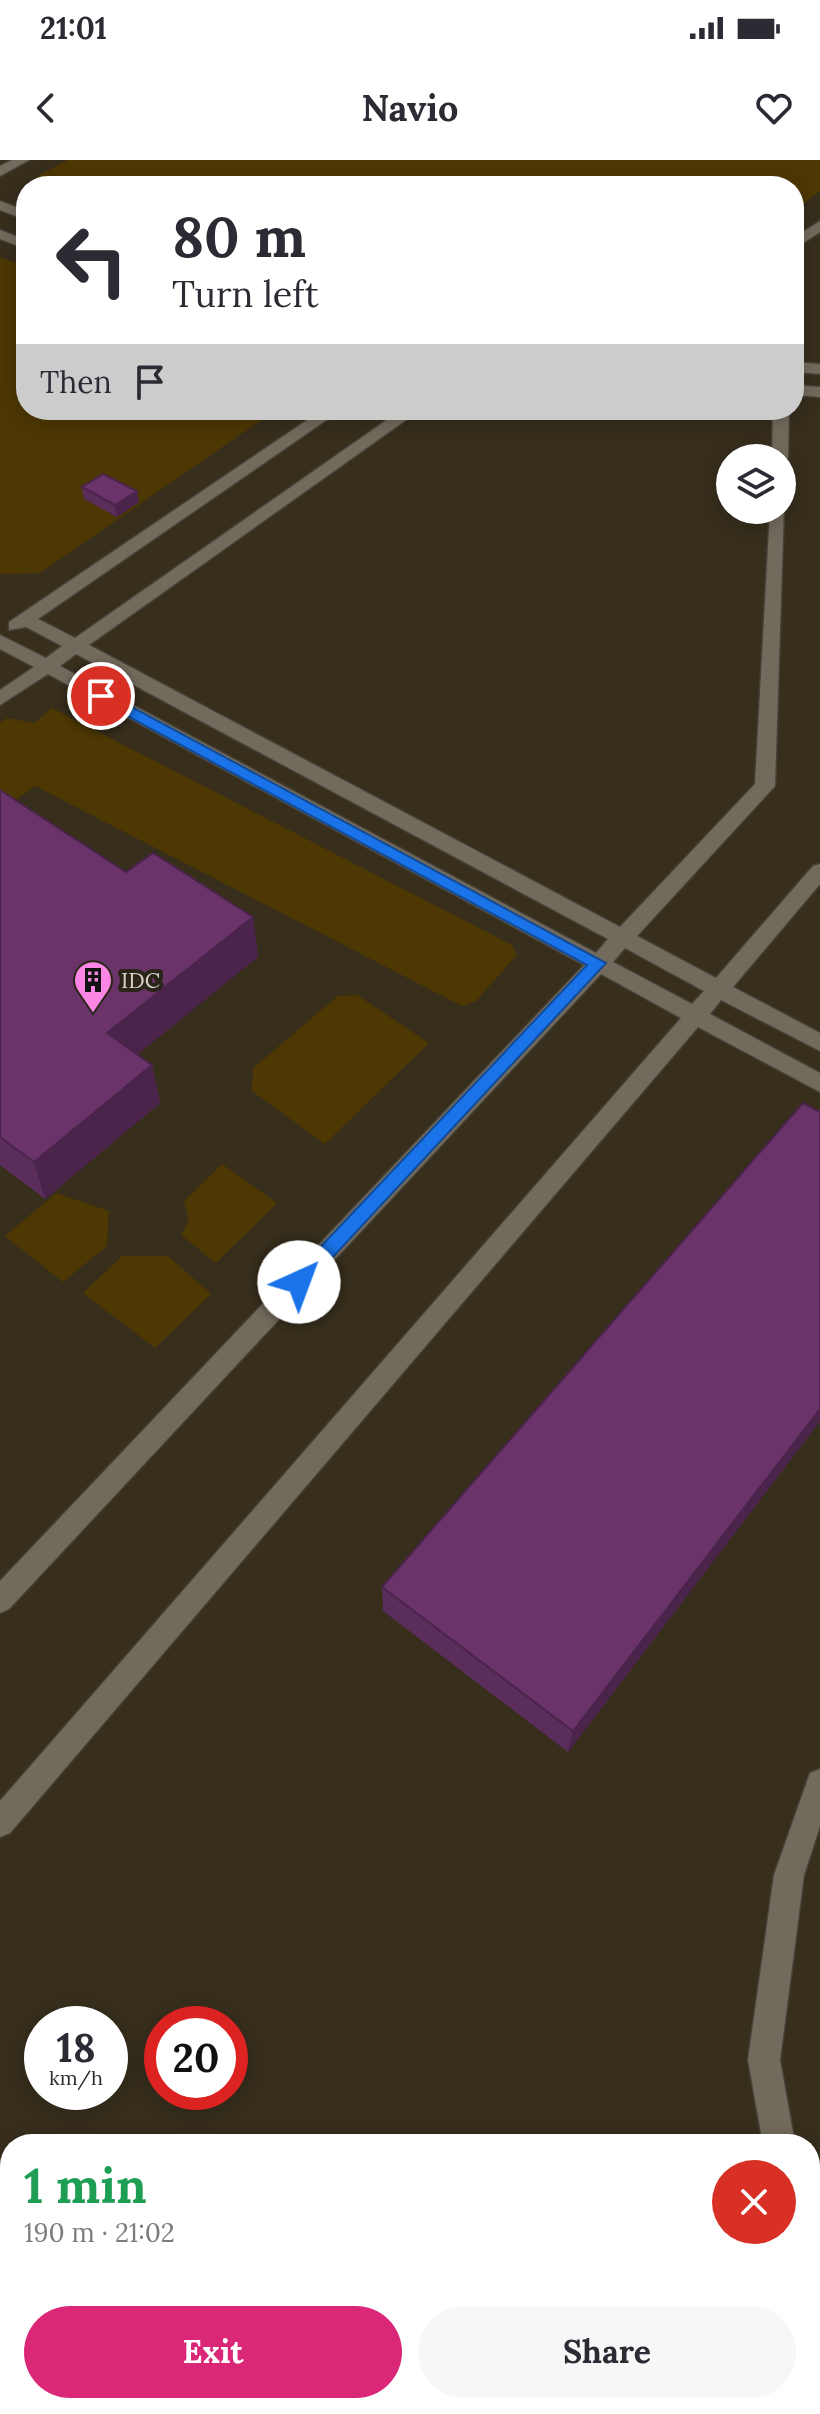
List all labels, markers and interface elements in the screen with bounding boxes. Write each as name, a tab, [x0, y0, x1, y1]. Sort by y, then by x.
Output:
text: 21:01	[40, 9, 107, 47]
text: Navio	[362, 85, 458, 131]
icon: back	[24, 86, 68, 130]
icon: heart	[752, 86, 796, 130]
text: 80 m	[172, 201, 306, 272]
icon: left	[40, 208, 144, 312]
text: Turn left	[172, 271, 319, 317]
icon: arrive	[128, 360, 172, 404]
text: Then	[40, 363, 112, 401]
map controls	[716, 444, 796, 524]
button: layers	[716, 444, 796, 524]
pin	[67, 662, 135, 730]
icon: arrive	[79, 674, 123, 718]
building icon: IDC	[72, 959, 114, 1014]
place label: IDC	[121, 966, 160, 994]
position arrow	[257, 1240, 341, 1324]
speed limit sign: 20	[144, 2006, 248, 2110]
text: 18	[56, 2022, 96, 2073]
text: km/h	[49, 2065, 103, 2090]
text: 1 min	[24, 2155, 147, 2216]
button: close	[712, 2160, 796, 2244]
text: 190 m · 21:02	[24, 2216, 175, 2249]
button: Exit	[24, 2306, 402, 2398]
button: Share	[418, 2306, 796, 2398]

